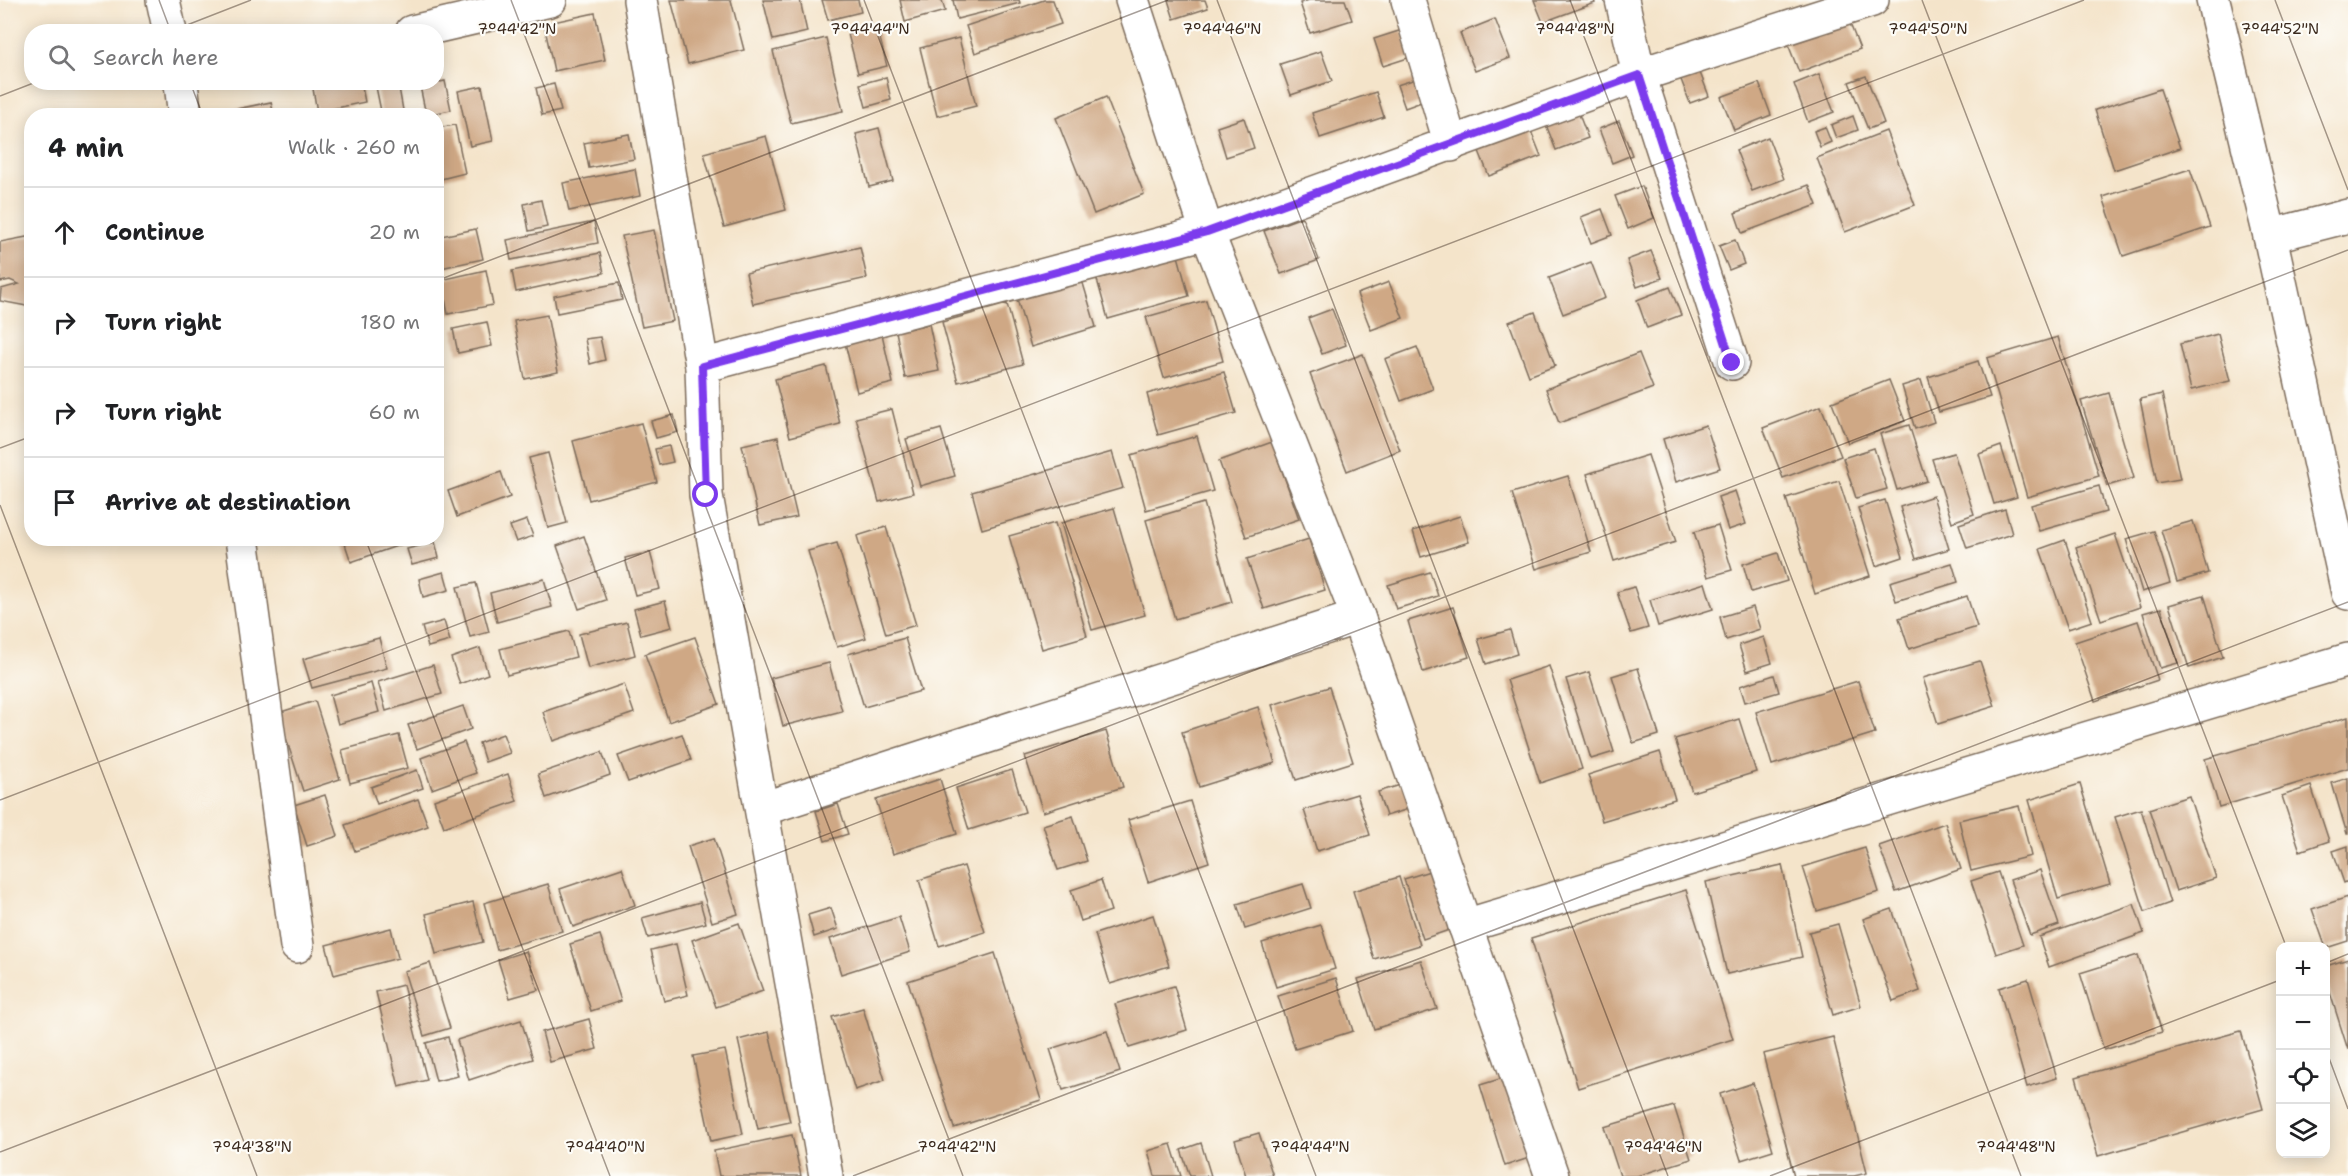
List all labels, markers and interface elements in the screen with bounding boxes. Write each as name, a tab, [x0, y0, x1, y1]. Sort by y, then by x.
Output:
text: 7°44'42"N	[478, 19, 556, 39]
text: 7°44'44"N	[830, 19, 910, 39]
text: 7°44'46"N	[1183, 19, 1261, 39]
text: 7°44'48"N	[1535, 19, 1615, 39]
text: 7°44'50"N	[1888, 19, 1968, 39]
text: 7°44'52"N	[2241, 19, 2319, 39]
search box	[24, 24, 444, 90]
icon: search	[45, 41, 78, 74]
text: Search here	[93, 43, 219, 72]
text: 4 min	[48, 130, 124, 165]
text: Walk · 260 m	[288, 134, 420, 160]
icon: ahead	[48, 216, 81, 249]
text: Continue	[105, 218, 205, 247]
text: 20 m	[369, 219, 420, 245]
icon: right	[48, 306, 81, 339]
text: Turn right	[105, 308, 222, 337]
text: 180 m	[360, 309, 420, 335]
route end	[1718, 349, 1744, 375]
icon: right	[48, 396, 81, 429]
text: Turn right	[105, 398, 222, 427]
text: 60 m	[368, 399, 420, 425]
route start	[692, 481, 718, 507]
icon: arrive	[48, 486, 81, 519]
text: Arrive at destination	[105, 488, 351, 517]
map controls	[2276, 942, 2330, 1158]
button: +	[2276, 942, 2330, 996]
button: −	[2276, 996, 2330, 1050]
button: locate	[2276, 1050, 2330, 1104]
button: layers	[2276, 1104, 2330, 1158]
text: 7°44'38"N	[212, 1137, 292, 1157]
text: 7°44'40"N	[565, 1137, 645, 1157]
text: 7°44'42"N	[918, 1137, 996, 1157]
text: 7°44'44"N	[1270, 1137, 1350, 1157]
text: 7°44'46"N	[1624, 1137, 1702, 1157]
text: 7°44'48"N	[1976, 1137, 2056, 1157]

